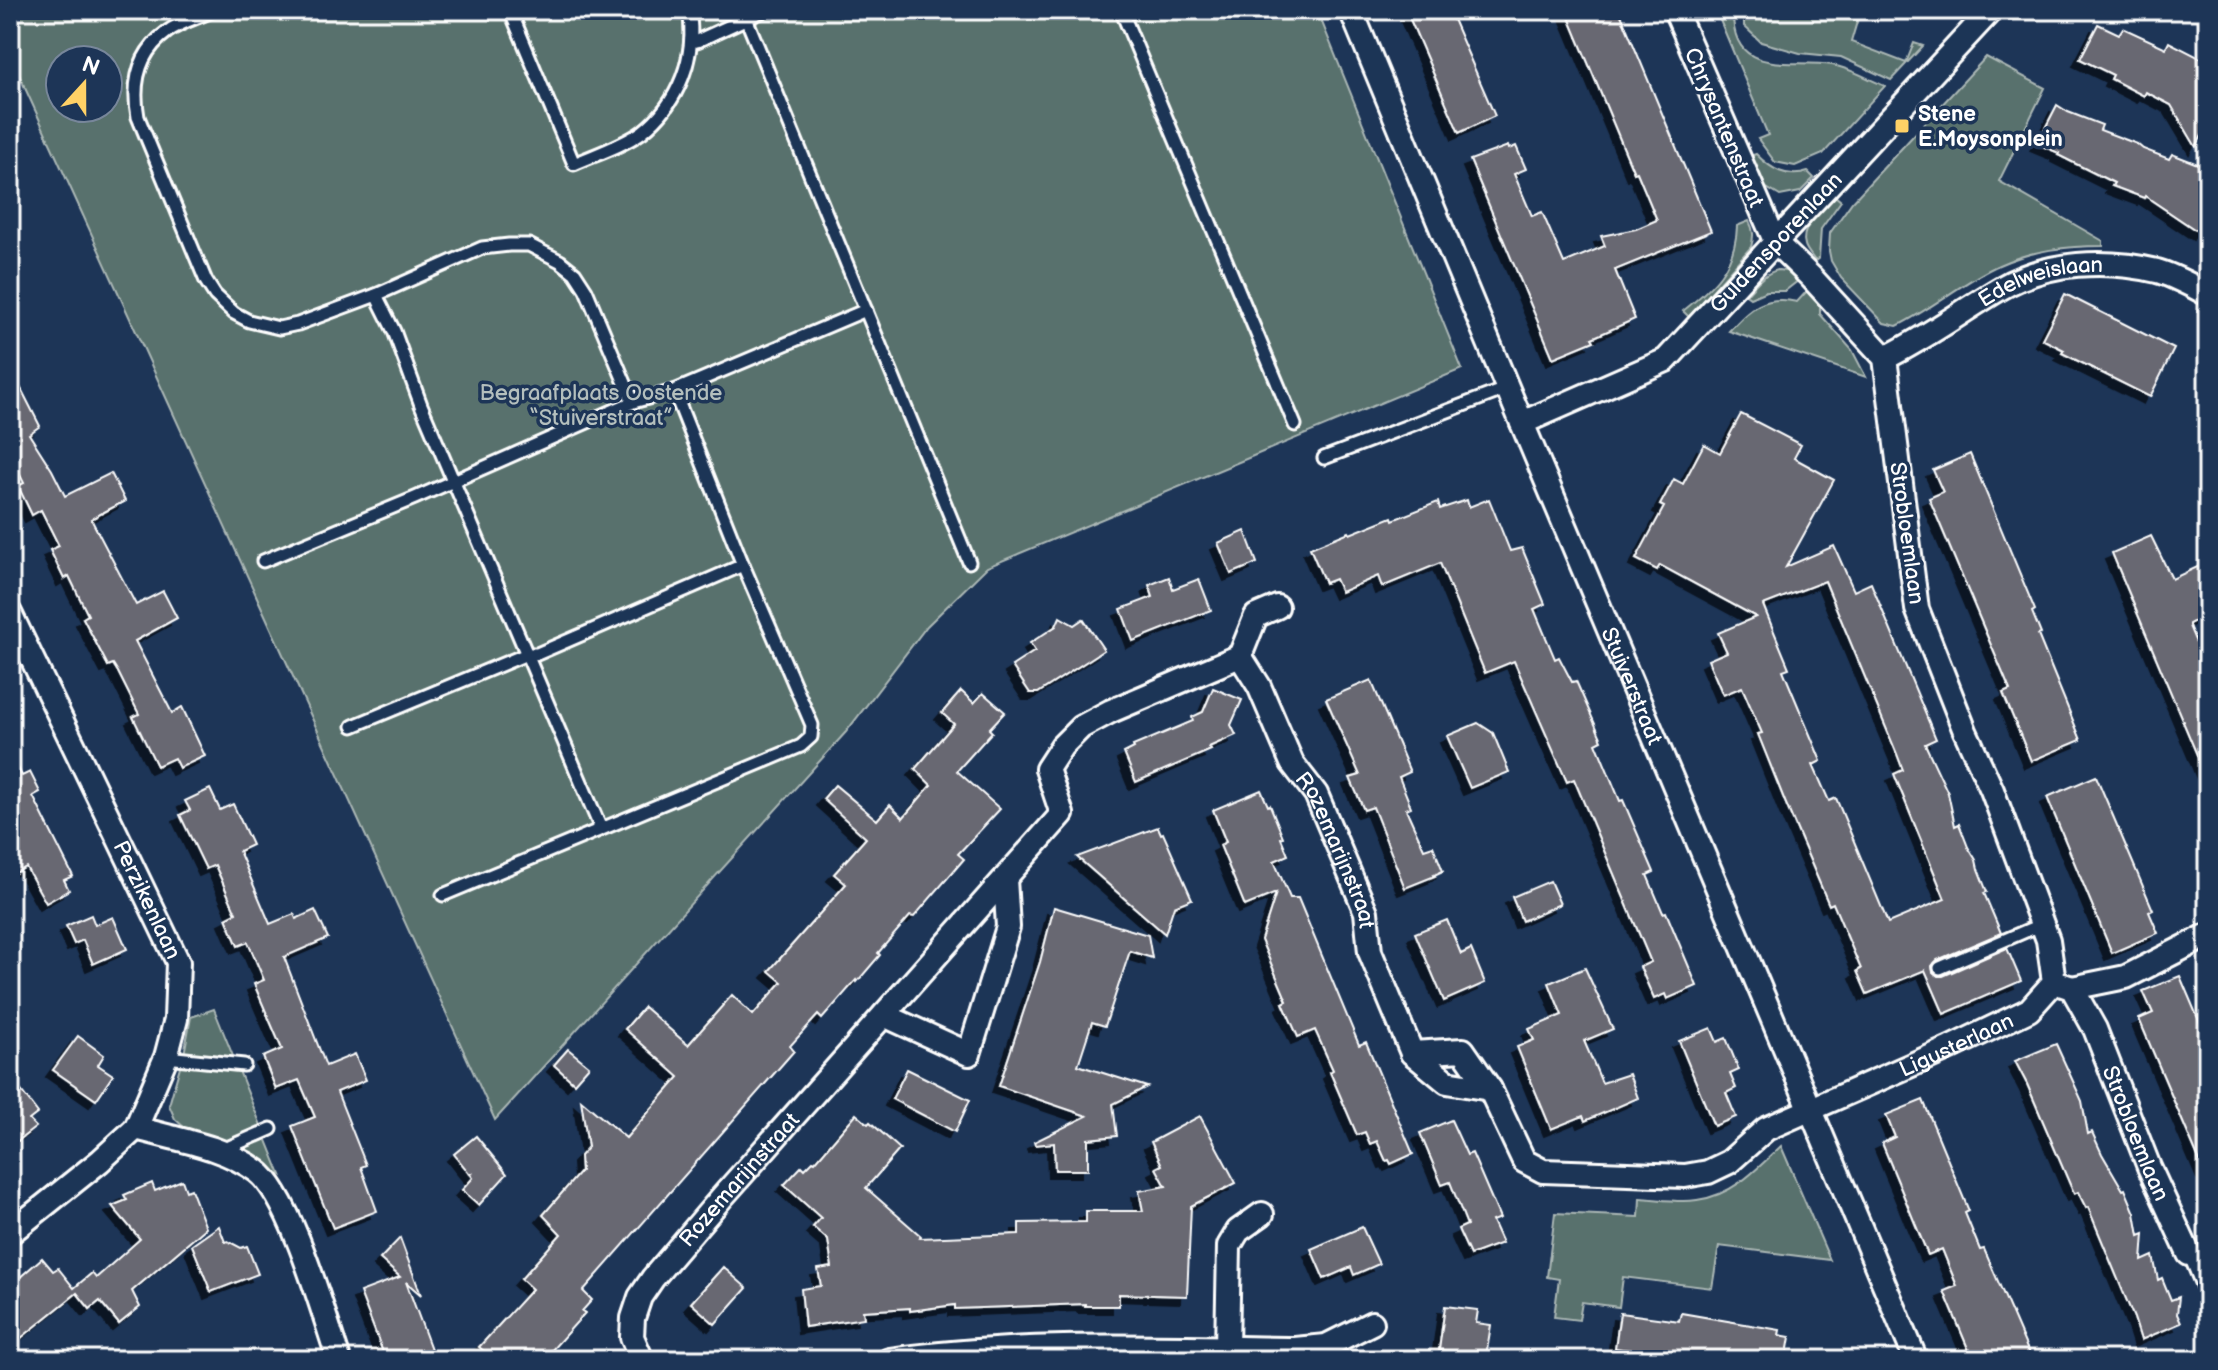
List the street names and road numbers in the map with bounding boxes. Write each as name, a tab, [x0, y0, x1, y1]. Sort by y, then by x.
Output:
street label: Chrysantenstraat	[1678, 44, 1769, 212]
street label: Guldensporenlaan	[1704, 167, 1849, 319]
street label: Edelweislaan	[1973, 252, 2103, 314]
street label: Strobloemlaan	[1883, 461, 1930, 606]
street label: Stuiverstraat	[1594, 624, 1668, 749]
street label: Rozemarijnstraat	[1289, 767, 1380, 930]
street label: Perzikenlaan	[107, 837, 187, 964]
street label: Ligusterlaan	[1895, 1007, 2018, 1084]
street label: Strobloemlaan	[2096, 1062, 2175, 1205]
street label: Rozemarijnstraat	[674, 1107, 806, 1253]

